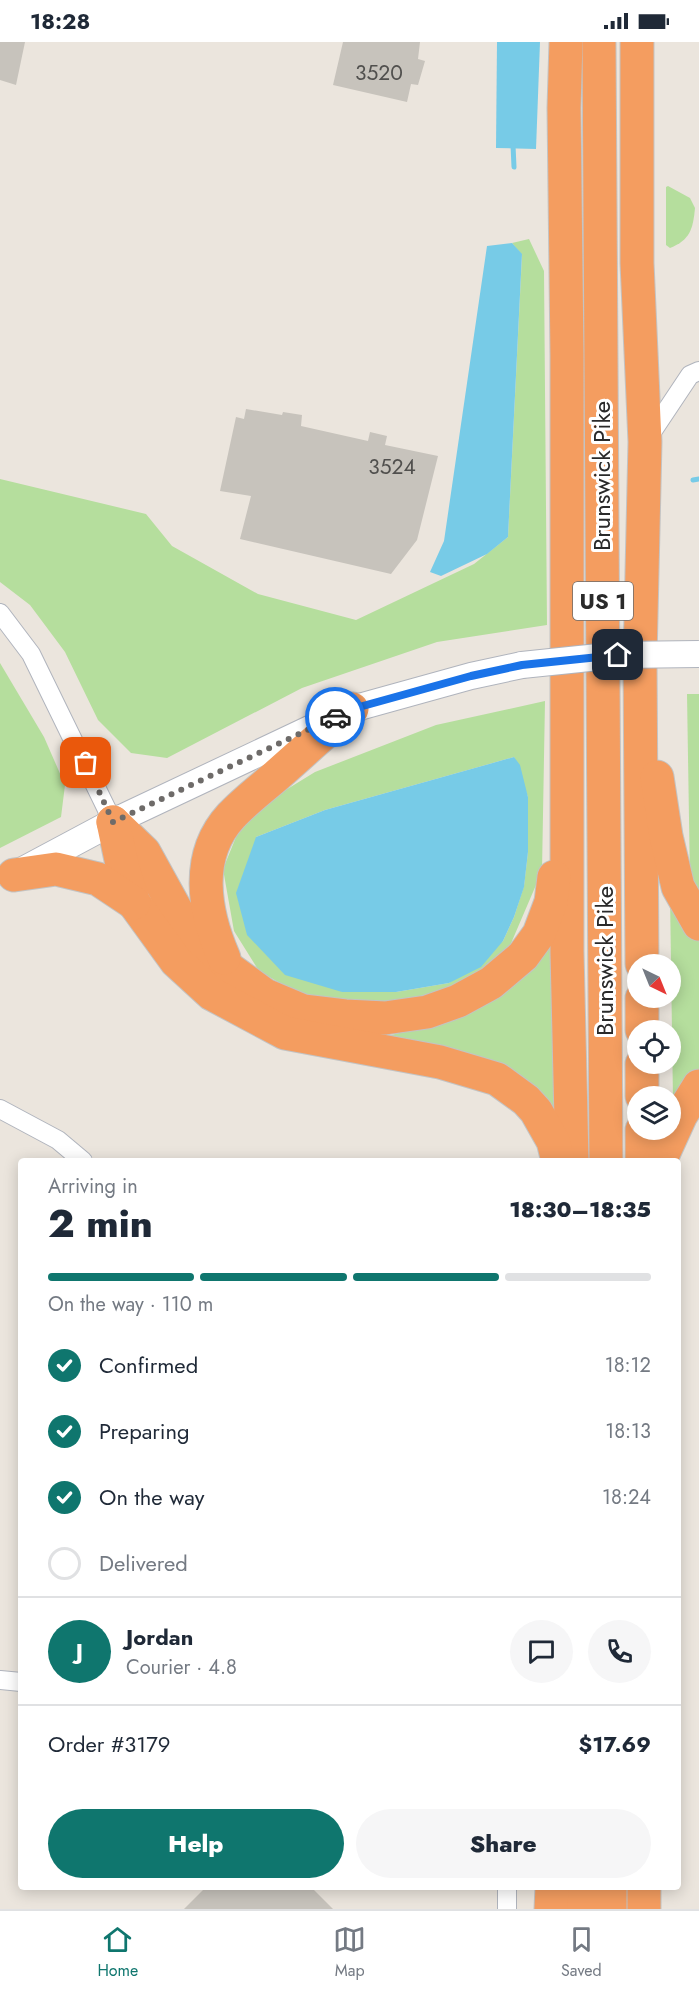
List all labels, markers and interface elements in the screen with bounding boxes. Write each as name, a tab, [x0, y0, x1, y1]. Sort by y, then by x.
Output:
text: 18:28	[30, 5, 90, 37]
house number: 3520	[355, 58, 403, 88]
street label: Brunswick Pike	[584, 401, 619, 551]
house number: 3524	[368, 452, 416, 482]
road number: US 1	[573, 582, 633, 620]
pin	[592, 629, 643, 680]
icon: home	[601, 638, 634, 671]
courier	[305, 687, 365, 747]
icon: car	[319, 701, 352, 734]
pin	[60, 737, 111, 788]
icon: bag	[69, 746, 102, 779]
street label: Brunswick Pike	[587, 886, 622, 1036]
north arrow	[627, 954, 681, 1008]
map controls	[627, 954, 681, 1140]
button: locate	[627, 1020, 681, 1074]
button: layers	[627, 1086, 681, 1140]
text: Arriving in	[48, 1172, 138, 1201]
text: 18:30–18:35	[509, 1193, 651, 1225]
text: 2 min	[48, 1195, 153, 1252]
text: On the way · 110 m	[48, 1290, 213, 1319]
icon: check	[48, 1349, 81, 1382]
text: Confirmed	[99, 1349, 198, 1381]
text: 18:12	[605, 1351, 651, 1380]
icon: check	[48, 1415, 81, 1448]
text: Preparing	[99, 1415, 190, 1447]
text: 18:13	[605, 1417, 651, 1446]
icon: check	[48, 1481, 81, 1514]
text: On the way	[99, 1481, 204, 1513]
text: 18:24	[602, 1483, 651, 1512]
text: Delivered	[99, 1547, 188, 1579]
button: chat	[510, 1620, 573, 1683]
button: phone	[588, 1620, 651, 1683]
text: Jordan	[126, 1621, 193, 1653]
text: J	[76, 1635, 83, 1667]
text: Courier · 4.8	[126, 1653, 237, 1682]
text: Order #3179	[48, 1728, 170, 1760]
text: $17.69	[579, 1728, 651, 1760]
button: Help	[48, 1809, 344, 1878]
button: Share	[356, 1809, 651, 1878]
tab: Home	[97, 1923, 138, 1982]
tab: Map	[333, 1923, 366, 1982]
tab: Saved	[561, 1923, 602, 1982]

